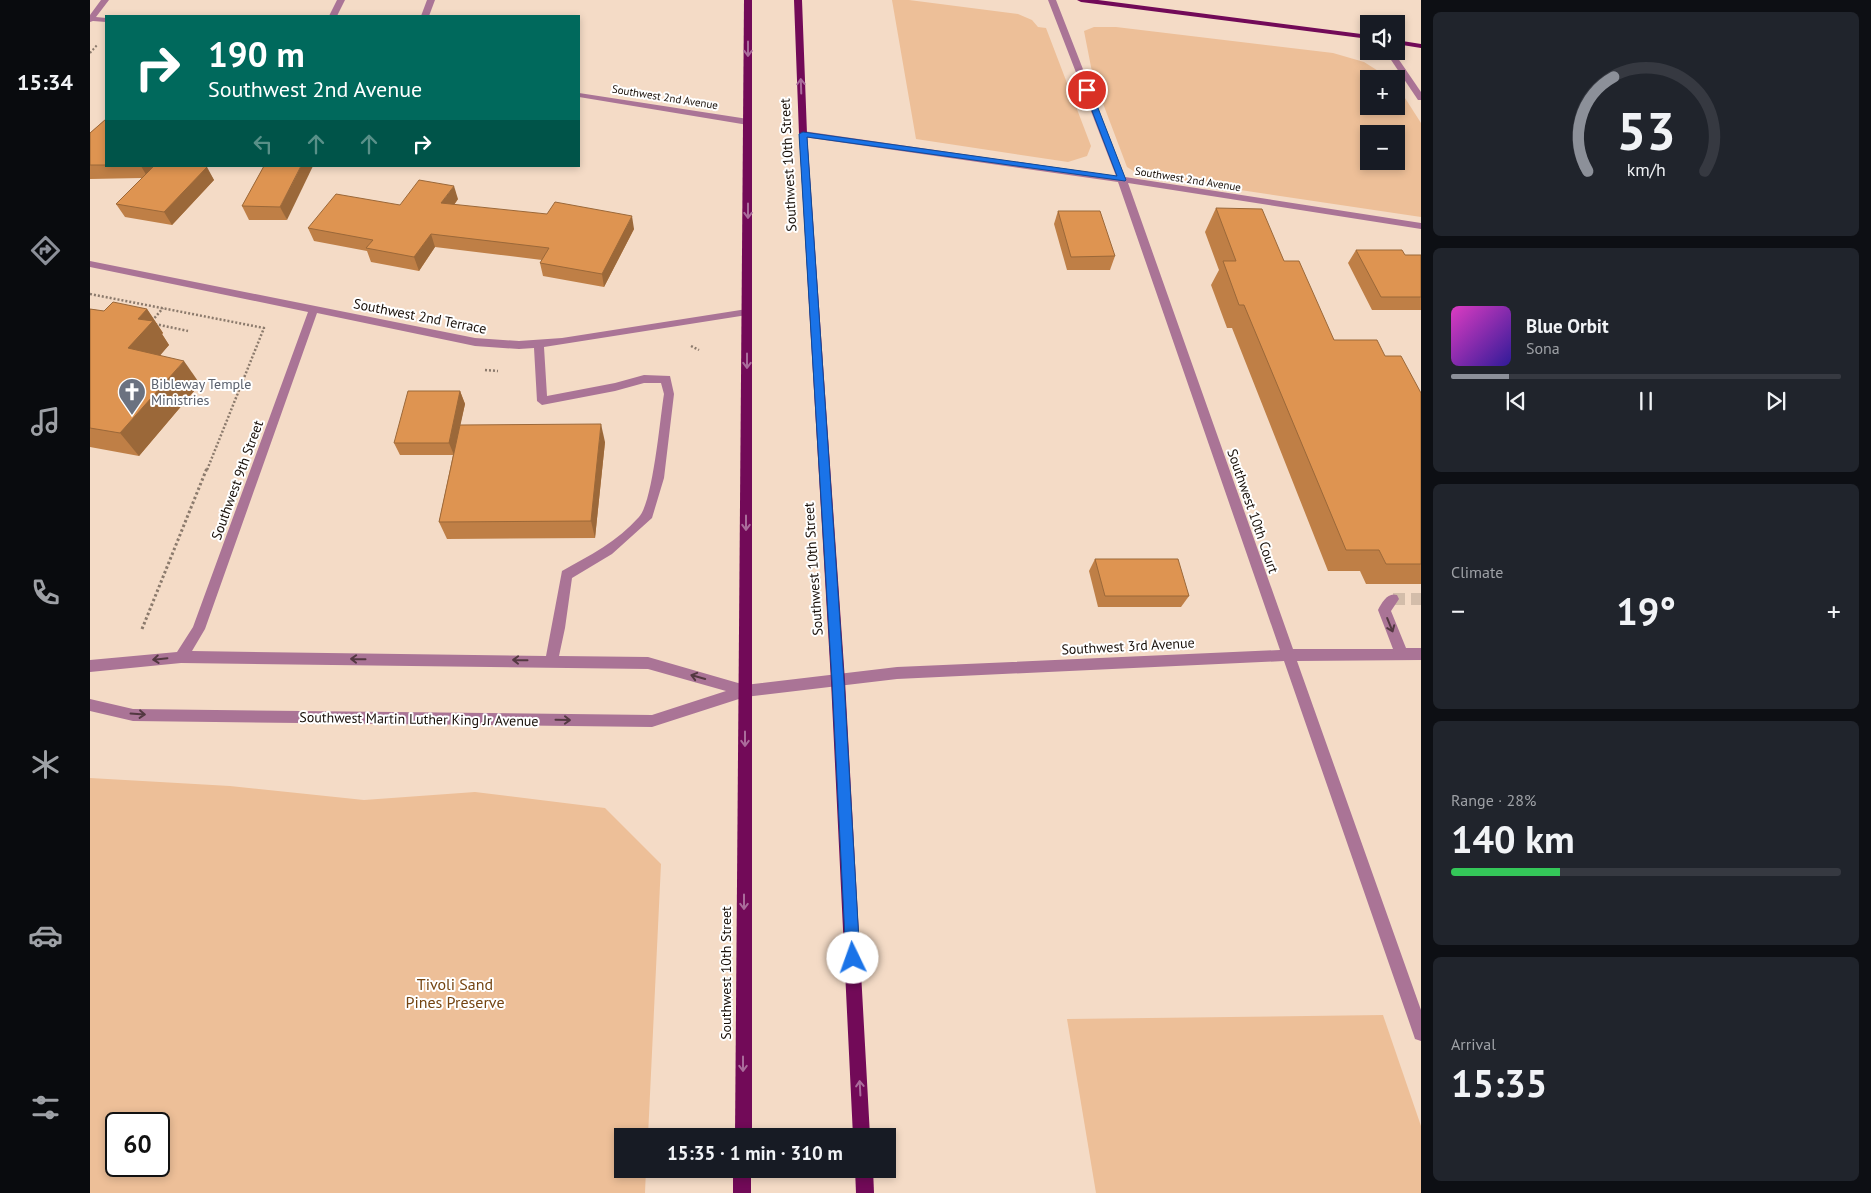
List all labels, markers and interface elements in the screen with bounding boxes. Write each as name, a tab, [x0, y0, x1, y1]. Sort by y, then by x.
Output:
map controls	[1360, 15, 1405, 170]
button: sound	[1360, 15, 1405, 60]
text: 190 m	[208, 31, 305, 77]
icon: right	[125, 35, 190, 100]
one-way arrow	[743, 40, 753, 56]
text: 15:34	[17, 68, 73, 96]
pin	[1066, 69, 1108, 111]
button: +	[1360, 70, 1405, 115]
text: Southwest 2nd Avenue	[208, 75, 422, 103]
icon: arrive	[1073, 76, 1101, 104]
one-way arrow	[796, 78, 806, 94]
street label: Southwest 2nd Avenue	[611, 82, 719, 112]
text: 53	[1617, 97, 1675, 164]
street label: Southwest 10th Street	[776, 98, 800, 232]
button: −	[1360, 125, 1405, 170]
icon: left	[249, 130, 277, 158]
icon: ahead	[302, 130, 330, 158]
icon: ahead	[355, 130, 383, 158]
icon: right	[408, 130, 436, 158]
text: km/h	[1626, 158, 1666, 181]
street label: Southwest 2nd Avenue	[1134, 164, 1242, 194]
one-way arrow	[743, 202, 753, 219]
icon: directions	[28, 233, 63, 268]
street label: Southwest 2nd Terrace	[352, 294, 488, 338]
text: Blue Orbit	[1526, 314, 1609, 338]
text: Sona	[1526, 338, 1560, 358]
one-way arrow	[742, 352, 752, 369]
place label: Bibleway Temple Ministries	[151, 375, 251, 409]
church icon: Bibleway Temple Ministries	[117, 377, 147, 416]
icon: previous	[1502, 387, 1530, 415]
icon: pause	[1632, 387, 1660, 415]
icon: next	[1762, 387, 1790, 415]
icon: music	[28, 404, 63, 439]
street label: Southwest 9th Street	[207, 417, 267, 542]
street label: Southwest 10th Court	[1223, 446, 1283, 576]
street label: Southwest 10th Street	[799, 501, 827, 636]
one-way arrow	[741, 515, 751, 531]
text: Climate	[1451, 562, 1503, 582]
icon: phone	[28, 575, 63, 610]
text: 19°	[1616, 586, 1676, 635]
text: −	[1451, 592, 1465, 629]
text: +	[1827, 592, 1841, 629]
one-way arrow	[1386, 617, 1396, 632]
street label: Southwest 3rd Avenue	[1061, 634, 1195, 658]
one-way arrow	[152, 654, 168, 664]
one-way arrow	[350, 654, 366, 663]
one-way arrow	[512, 655, 528, 665]
one-way arrow	[690, 672, 706, 682]
street label: Southwest Martin Luther King Jr Avenue	[299, 708, 539, 730]
one-way arrow	[130, 710, 146, 719]
one-way arrow	[554, 715, 570, 725]
one-way arrow	[740, 731, 750, 747]
icon: climate	[28, 747, 63, 782]
text: Range · 28%	[1451, 790, 1536, 810]
text: 140 km	[1451, 814, 1575, 863]
one-way arrow	[739, 894, 749, 910]
street label: Southwest 10th Street	[717, 906, 735, 1040]
icon: car	[28, 918, 63, 953]
position arrow	[826, 931, 878, 983]
park label: Tivoli Sand Pines Preserve	[405, 974, 505, 1012]
text: Arrival	[1451, 1034, 1496, 1054]
one-way arrow	[738, 1056, 748, 1072]
text: 15:35	[1451, 1058, 1547, 1107]
one-way arrow	[855, 1080, 864, 1096]
icon: filters	[28, 1090, 63, 1125]
speed limit sign: 60	[105, 1112, 170, 1177]
text: 15:35 · 1 min · 310 m	[667, 1141, 843, 1165]

